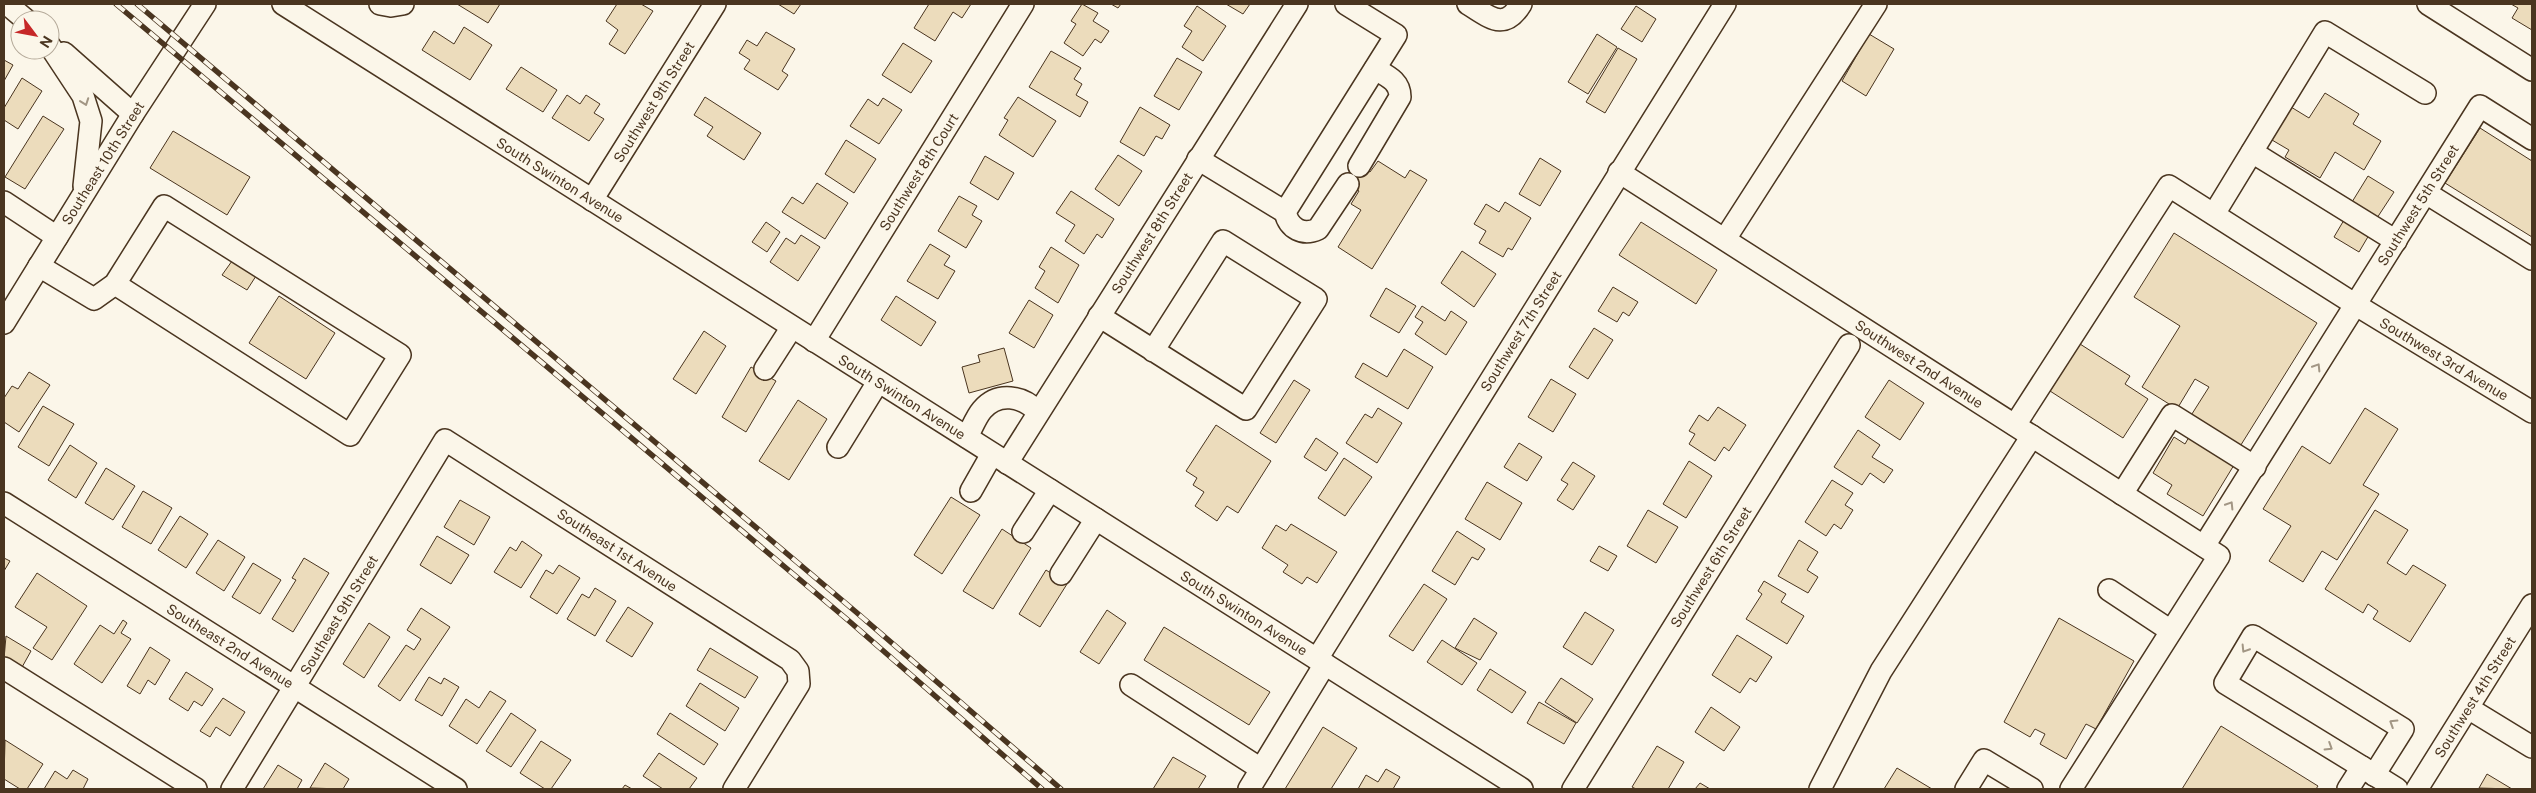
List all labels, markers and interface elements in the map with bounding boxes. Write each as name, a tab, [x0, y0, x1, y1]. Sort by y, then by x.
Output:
north arrow	[10, 10, 60, 60]
text: N	[36, 33, 56, 51]
street label: Southwest 9th Street	[610, 39, 698, 165]
street label: Southeast 10th Street	[59, 98, 147, 228]
one-way arrow	[79, 98, 89, 106]
street label: Southwest 8th Court	[876, 110, 962, 234]
street label: South Swinton Avenue	[494, 134, 627, 226]
street label: Southwest 5th Street	[2374, 141, 2462, 269]
street label: Southwest 8th Street	[1108, 169, 1196, 297]
street label: Southwest 7th Street	[1477, 268, 1565, 394]
street label: Southwest 3rd Avenue	[2377, 314, 2511, 404]
street label: Southwest 2nd Avenue	[1852, 317, 1986, 411]
street label: South Swinton Avenue	[836, 351, 969, 443]
one-way arrow	[2311, 364, 2320, 373]
one-way arrow	[2224, 501, 2234, 510]
street label: Southwest 6th Street	[1667, 504, 1755, 630]
street label: Southeast 1st Avenue	[554, 505, 680, 595]
street label: Southeast 9th Street	[297, 552, 381, 678]
street label: South Swinton Avenue	[1178, 567, 1311, 659]
street label: Southeast 2nd Avenue	[164, 600, 296, 692]
street label: Southwest 4th Street	[2431, 634, 2519, 760]
one-way arrow	[2242, 644, 2252, 653]
one-way arrow	[2390, 719, 2399, 729]
one-way arrow	[2324, 741, 2333, 751]

